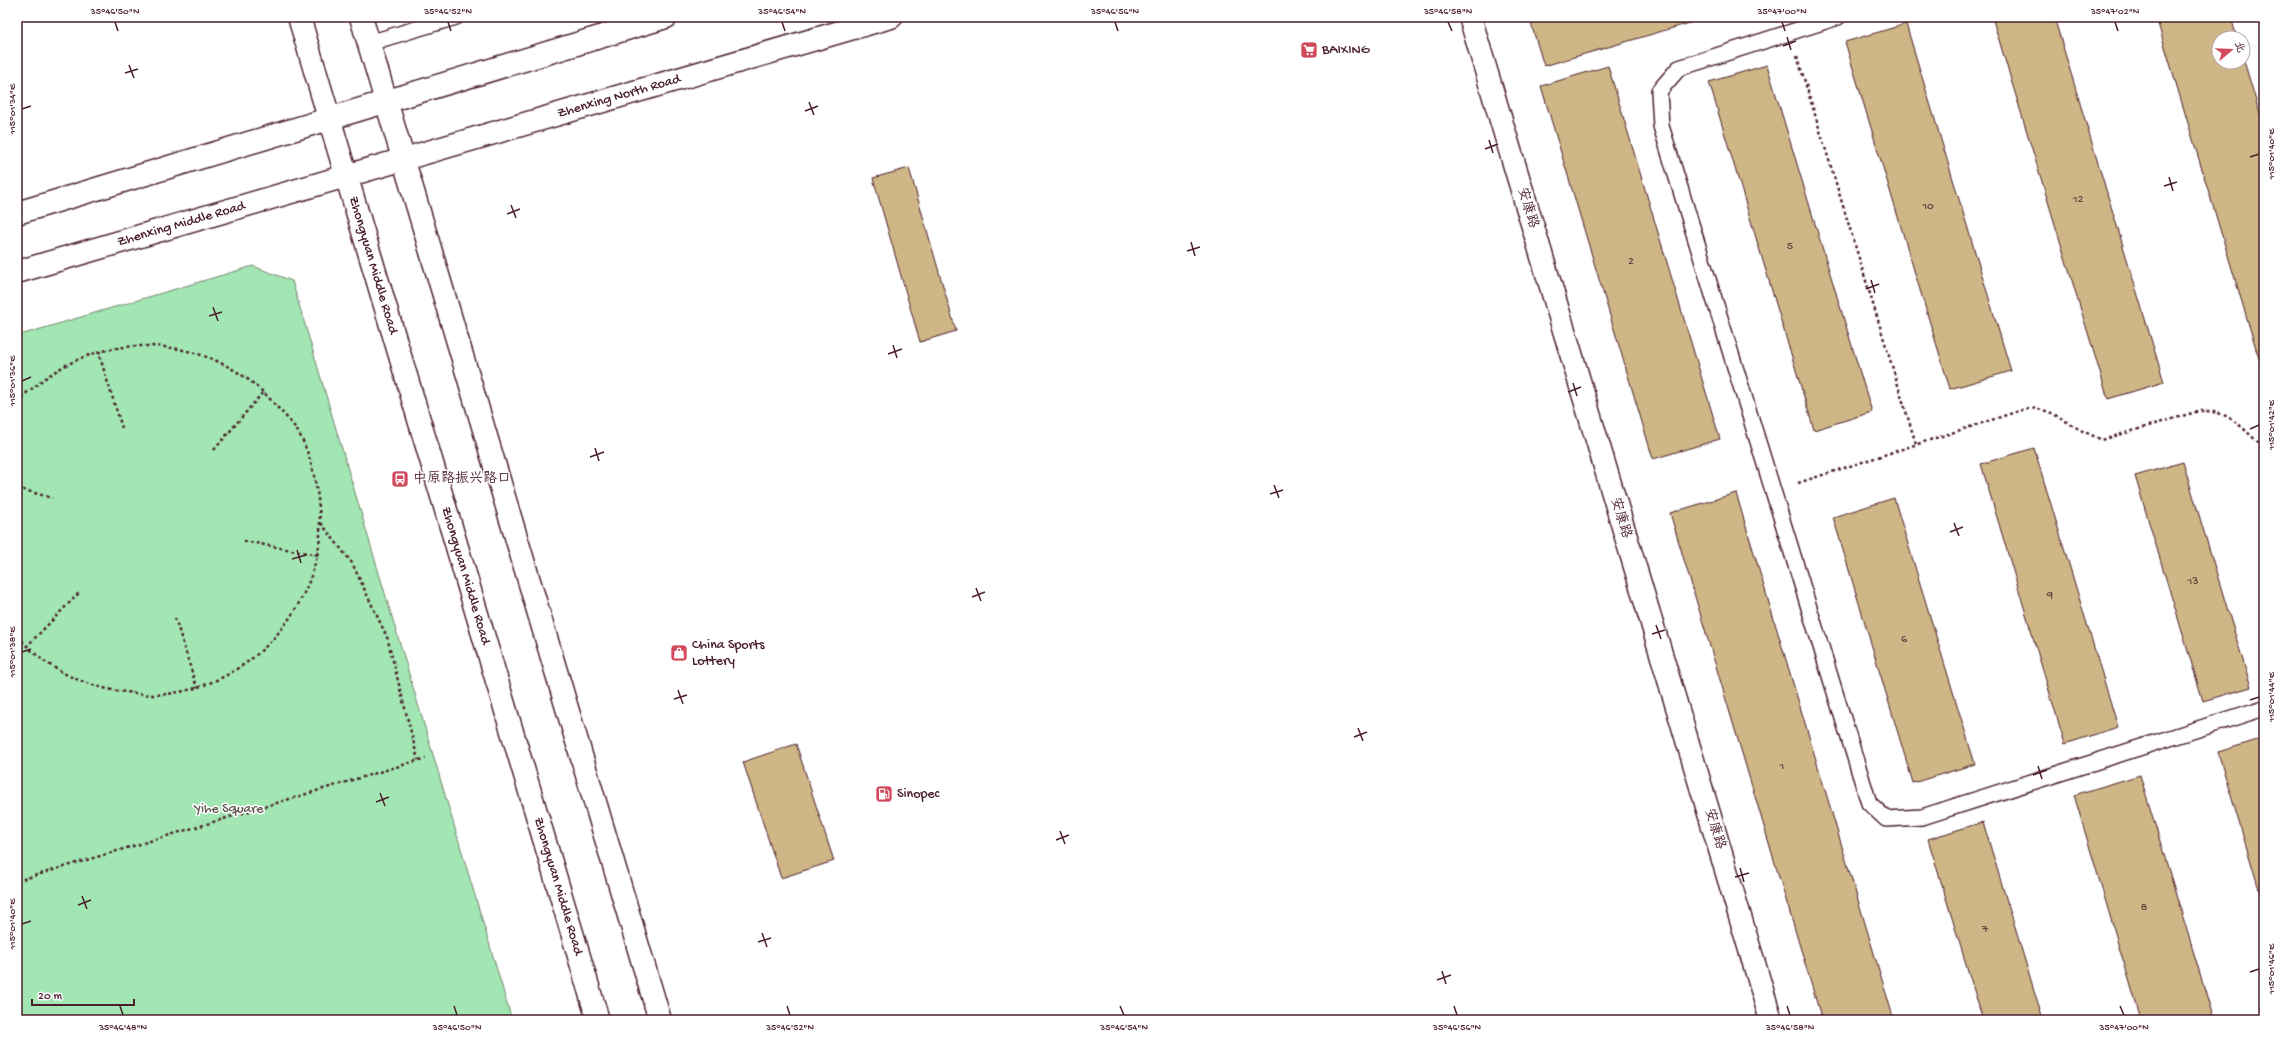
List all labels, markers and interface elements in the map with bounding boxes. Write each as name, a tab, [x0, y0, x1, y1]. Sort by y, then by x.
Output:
text: 35°46'50"N	[90, 6, 140, 18]
text: 35°46'52"N	[423, 6, 473, 18]
text: 35°46'54"N	[757, 6, 806, 18]
text: 35°46'56"N	[1090, 6, 1140, 18]
text: 35°46'58"N	[1423, 6, 1473, 18]
text: 35°47'00"N	[1756, 6, 1807, 18]
text: 35°47'02"N	[2090, 6, 2140, 18]
north arrow	[2211, 30, 2251, 70]
supermarket icon: BAIXING	[1299, 40, 1319, 60]
text: 北	[2231, 40, 2246, 55]
place label: BAIXING	[1321, 42, 1371, 59]
street label: Zhenxing North Road	[555, 70, 684, 122]
text: 115°01'34"E	[7, 83, 19, 135]
text: 115°01'40"E	[2266, 128, 2278, 180]
street label: 安康路	[1513, 185, 1542, 231]
house number: 12	[2072, 193, 2083, 207]
street label: Zhongyuan Middle Road	[344, 194, 402, 338]
street label: Zhenxing Middle Road	[115, 197, 249, 251]
house number: 10	[1921, 200, 1934, 214]
house number: 5	[1787, 240, 1793, 254]
house number: 2	[1628, 255, 1634, 269]
text: 115°01'36"E	[7, 355, 19, 407]
text: 115°01'42"E	[2266, 399, 2278, 451]
bus stop icon: 中原路振兴路口	[390, 469, 410, 489]
place label: 中原路振兴路口	[413, 470, 511, 488]
street label: 安康路	[1606, 495, 1635, 541]
street label: Zhongyuan Middle Road	[437, 505, 495, 648]
house number: 13	[2186, 575, 2199, 589]
house number: 9	[2046, 589, 2053, 603]
text: 115°01'38"E	[7, 626, 19, 679]
house number: 6	[1901, 633, 1908, 647]
place label: China Sports Lottery	[692, 637, 765, 670]
shop icon: China Sports Lottery	[669, 643, 689, 663]
text: 115°01'44"E	[2266, 671, 2278, 723]
house number: 1	[1779, 760, 1785, 774]
fuel station icon: Sinopec	[874, 784, 894, 804]
place label: Sinopec	[897, 786, 941, 803]
park label: Yihe Square	[193, 801, 264, 818]
street label: 安康路	[1700, 806, 1729, 852]
street label: Zhongyuan Middle Road	[530, 815, 587, 959]
text: 115°01'40"E	[7, 898, 19, 950]
house number: 8	[2141, 901, 2148, 915]
house number: 7	[1981, 923, 1989, 937]
text: 115°01'46"E	[2266, 943, 2278, 995]
scale bar	[32, 981, 134, 1007]
text: 20 m	[38, 990, 63, 1004]
text: 35°46'48"N	[98, 1022, 148, 1034]
text: 35°46'50"N	[432, 1022, 482, 1034]
text: 35°46'52"N	[765, 1022, 815, 1034]
text: 35°46'54"N	[1099, 1022, 1148, 1034]
text: 35°46'56"N	[1432, 1022, 1482, 1034]
text: 35°46'58"N	[1765, 1022, 1815, 1034]
text: 35°47'00"N	[2098, 1022, 2149, 1034]

